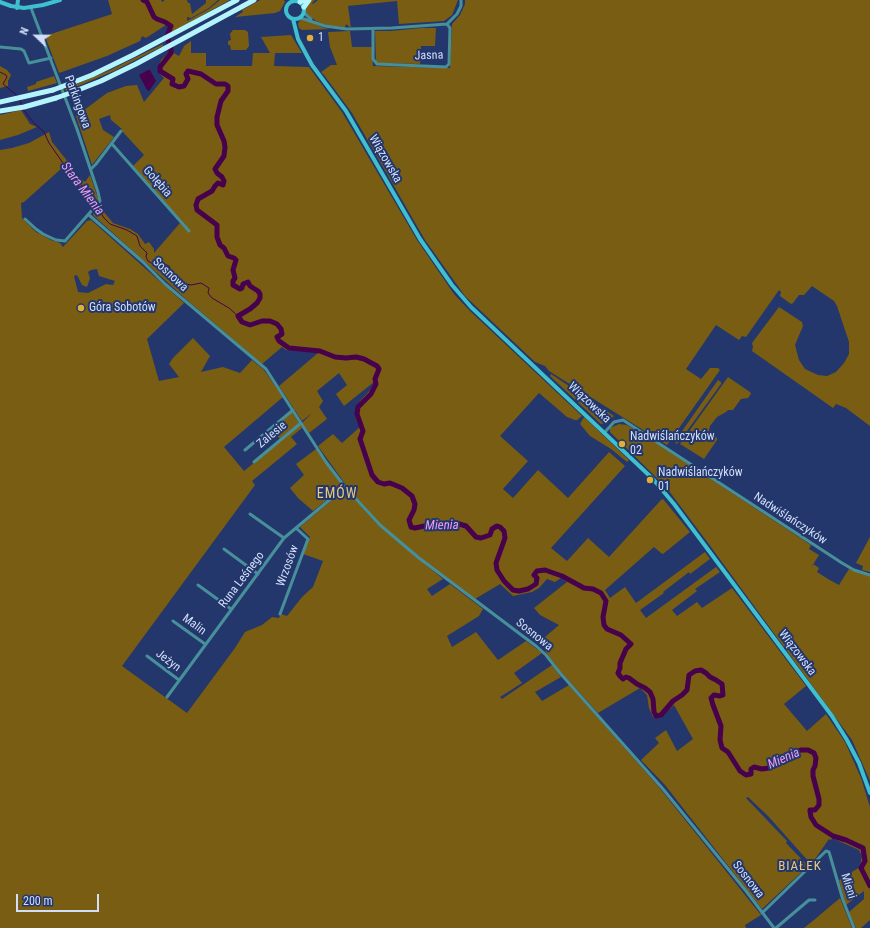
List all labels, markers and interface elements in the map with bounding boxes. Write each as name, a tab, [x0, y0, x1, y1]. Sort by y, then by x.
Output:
north arrow	[16, 16, 56, 56]
text: N	[17, 26, 32, 37]
place label: 1	[318, 31, 324, 45]
marker: 1	[305, 33, 315, 43]
street label: Jasna	[414, 48, 444, 64]
street label: Parkingowa	[61, 73, 93, 131]
street label: Wiązowska	[365, 132, 405, 186]
water label: Stara Mienia	[57, 159, 107, 219]
street label: Gołębia	[140, 164, 174, 200]
street label: Sosnowa	[149, 255, 191, 295]
place label: Góra Sobotów	[89, 301, 155, 315]
marker: Góra Sobotów	[76, 303, 86, 313]
street label: Wiązowska	[565, 380, 613, 426]
street label: Zalesie	[254, 418, 290, 452]
place label: Nadwiślańczyków 02	[630, 430, 715, 458]
marker: Nadwiślańczyków 02	[617, 439, 627, 449]
place label: Nadwiślańczyków 01	[658, 466, 743, 494]
marker: Nadwiślańczyków 01	[645, 475, 655, 485]
district label: EMÓW	[317, 486, 357, 502]
street label: Nadwiślańczyków	[751, 490, 829, 548]
water label: Mienia	[425, 518, 459, 534]
street label: Wrzosów	[274, 543, 302, 589]
street label: Runa Leśnego	[216, 549, 268, 611]
street label: Malin	[179, 611, 209, 639]
street label: Sosnowa	[513, 616, 555, 654]
street label: Wiązowska	[775, 627, 819, 679]
street label: Jeżyn	[153, 647, 183, 675]
water label: Mienia	[766, 745, 802, 773]
street label: Sosnowa	[729, 859, 767, 901]
district label: BIAŁEK	[778, 859, 822, 875]
street label: Mieni	[837, 871, 859, 901]
scale bar	[18, 886, 101, 912]
text: 200 m	[23, 894, 53, 908]

